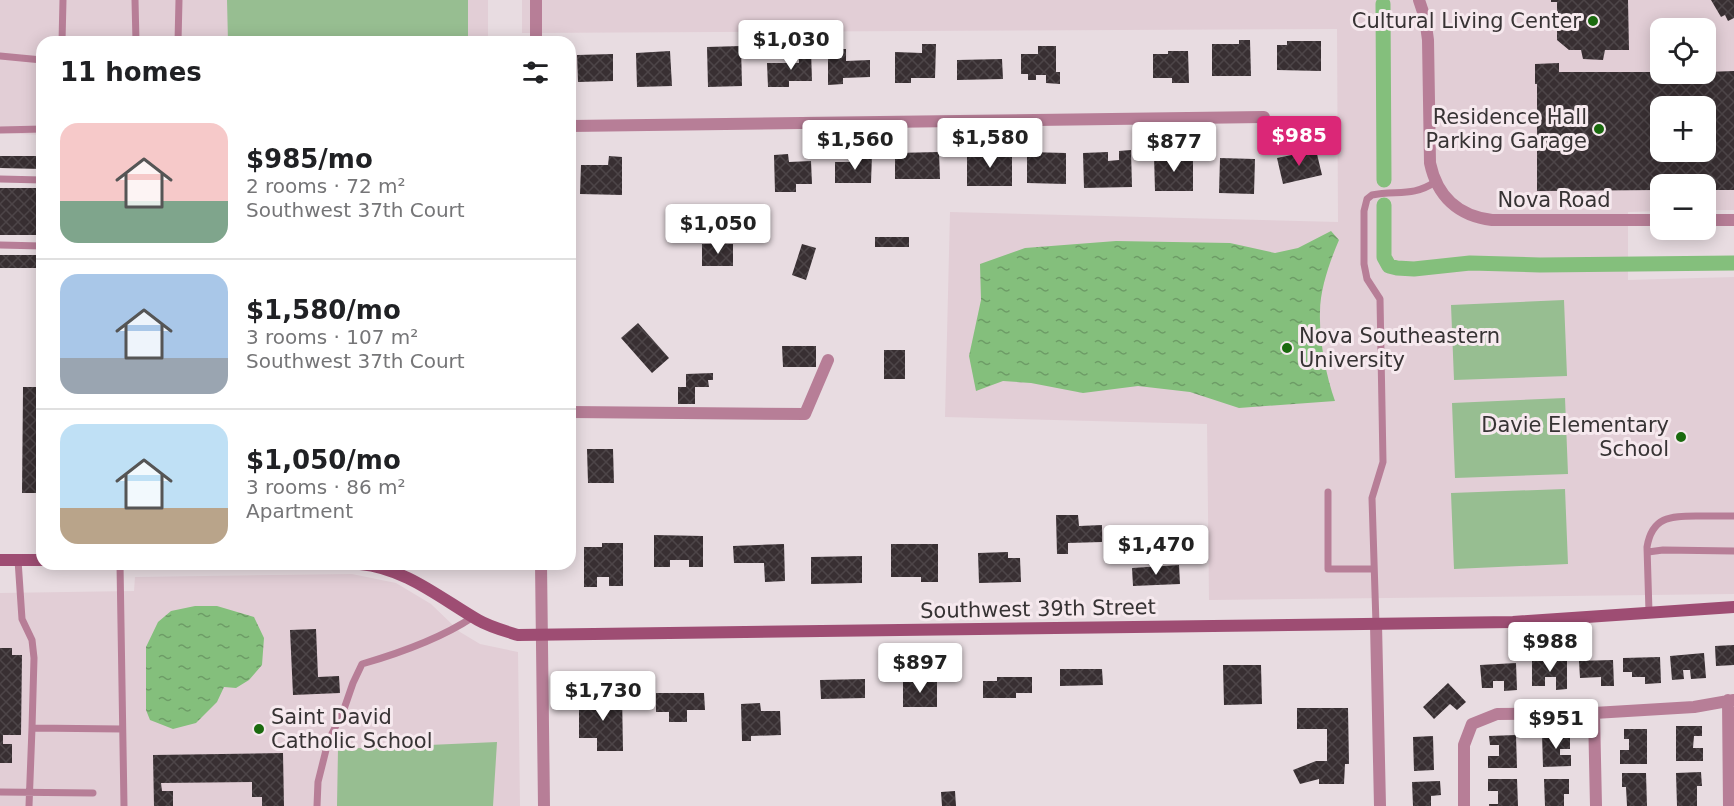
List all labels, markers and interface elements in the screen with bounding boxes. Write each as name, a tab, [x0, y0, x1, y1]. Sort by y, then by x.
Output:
place label: Cultural Living Center	[1352, 9, 1581, 33]
marker: Cultural Living Center	[1586, 14, 1600, 28]
map controls	[1650, 18, 1716, 240]
button: locate	[1650, 18, 1716, 84]
pin: $1,030	[742, 20, 840, 71]
text: $1,030	[752, 27, 830, 51]
icon: filters	[519, 56, 552, 89]
text: 11 homes	[60, 57, 202, 87]
button: +	[1650, 96, 1716, 162]
place label: Residence Hall Parking Garage	[1426, 105, 1587, 153]
pin: $985	[1263, 116, 1335, 167]
pin: $1,580	[941, 118, 1039, 169]
pin: $1,560	[806, 120, 904, 171]
pin: $877	[1138, 122, 1210, 173]
marker: Residence Hall Parking Garage	[1592, 122, 1606, 136]
text: $985	[1271, 123, 1327, 147]
text: $1,580	[951, 125, 1029, 149]
text: $1,560	[816, 127, 894, 151]
text: $877	[1146, 129, 1202, 153]
text: $985/mo	[246, 144, 373, 174]
icon: home	[108, 147, 180, 219]
text: 2 rooms · 72 m²	[246, 174, 406, 198]
button: −	[1650, 174, 1716, 240]
street label: Nova Road	[1497, 188, 1611, 212]
text: Southwest 37th Court	[246, 198, 465, 222]
pin: $1,050	[669, 204, 767, 255]
text: $1,050	[679, 211, 757, 235]
text: $1,580/mo	[246, 295, 401, 325]
icon: home	[108, 298, 180, 370]
place label: Nova Southeastern University	[1299, 324, 1500, 372]
text: 3 rooms · 107 m²	[246, 325, 418, 349]
marker: Nova Southeastern University	[1280, 341, 1294, 355]
text: Southwest 37th Court	[246, 349, 465, 373]
place label: Davie Elementary School	[1481, 413, 1669, 461]
marker: Davie Elementary School	[1674, 430, 1688, 444]
text: $1,050/mo	[246, 445, 401, 475]
icon: home	[108, 448, 180, 520]
text: 3 rooms · 86 m²	[246, 475, 406, 499]
text: Apartment	[246, 499, 353, 523]
pin: $1,470	[1107, 525, 1205, 576]
text: $1,470	[1117, 532, 1195, 556]
street label: Southwest 39th Street	[920, 595, 1156, 623]
pin: $988	[1514, 622, 1586, 673]
text: $988	[1522, 629, 1578, 653]
pin: $897	[884, 643, 956, 694]
text: $897	[892, 650, 948, 674]
pin: $1,730	[554, 671, 652, 722]
text: $1,730	[564, 678, 642, 702]
pin: $951	[1520, 699, 1592, 750]
place label: Saint David Catholic School	[271, 705, 433, 753]
text: $951	[1528, 706, 1584, 730]
marker: Saint David Catholic School	[252, 722, 266, 736]

